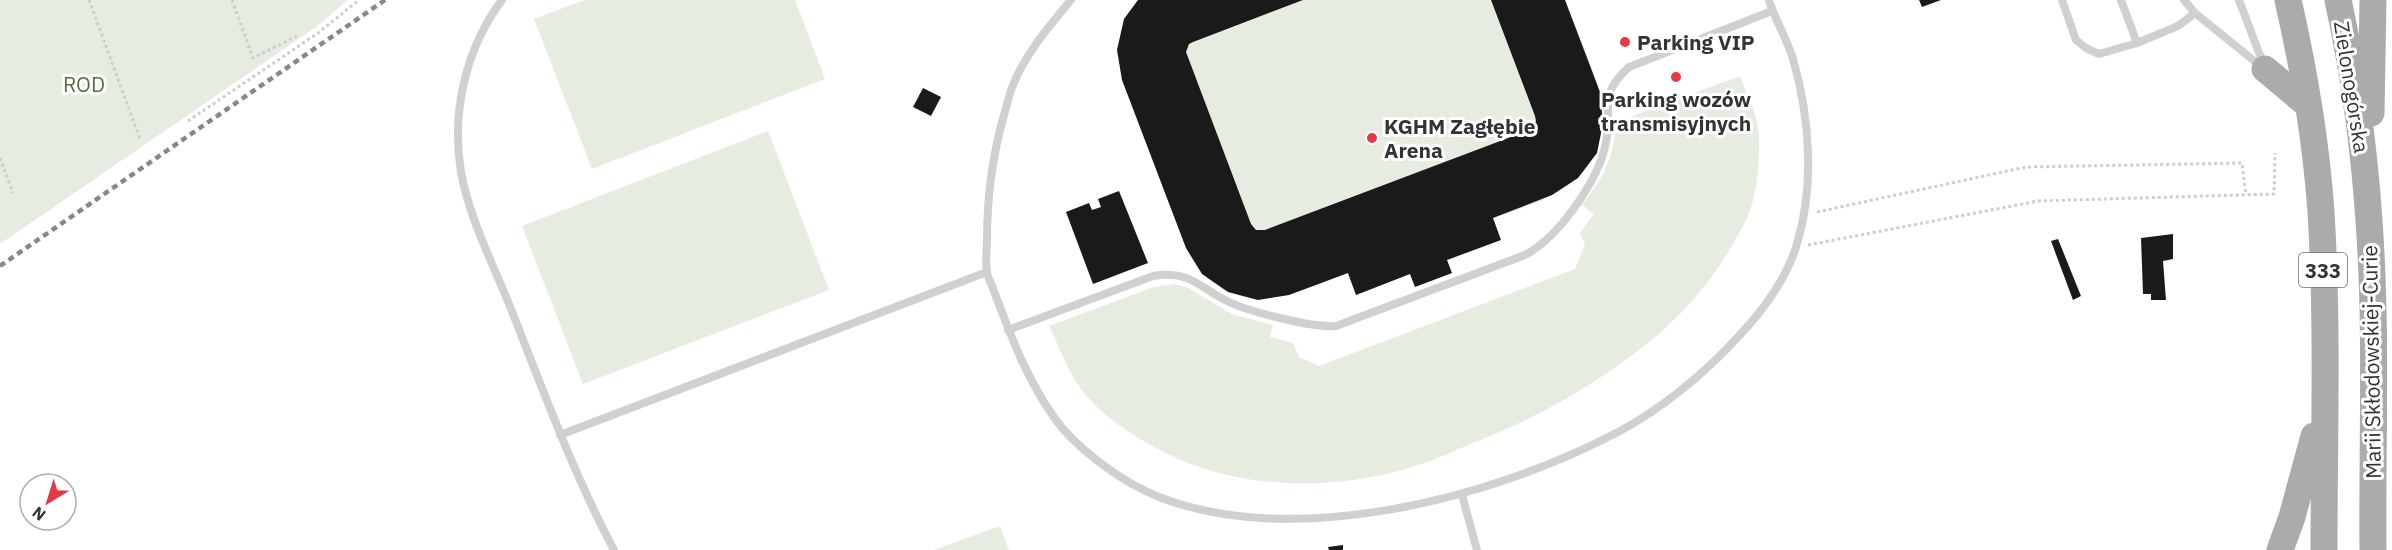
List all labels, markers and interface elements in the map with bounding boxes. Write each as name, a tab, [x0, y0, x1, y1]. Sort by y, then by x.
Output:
street label: Zielonogórska	[2328, 19, 2376, 155]
place label: Parking VIP	[1637, 28, 1755, 56]
marker: Parking VIP	[1618, 35, 1632, 49]
park label: ROD	[63, 70, 105, 98]
marker: Parking wozów transmisyjnych	[1669, 70, 1683, 84]
place label: Parking wozów transmisyjnych	[1601, 85, 1751, 137]
place label: KGHM Zagłębie Arena	[1384, 112, 1536, 164]
marker: KGHM Zagłębie Arena	[1365, 131, 1379, 145]
street label: Marii Skłodowskiej-Curie	[2355, 245, 2387, 479]
road number: 333	[2299, 253, 2347, 287]
north arrow	[18, 472, 78, 532]
text: N	[28, 502, 49, 525]

